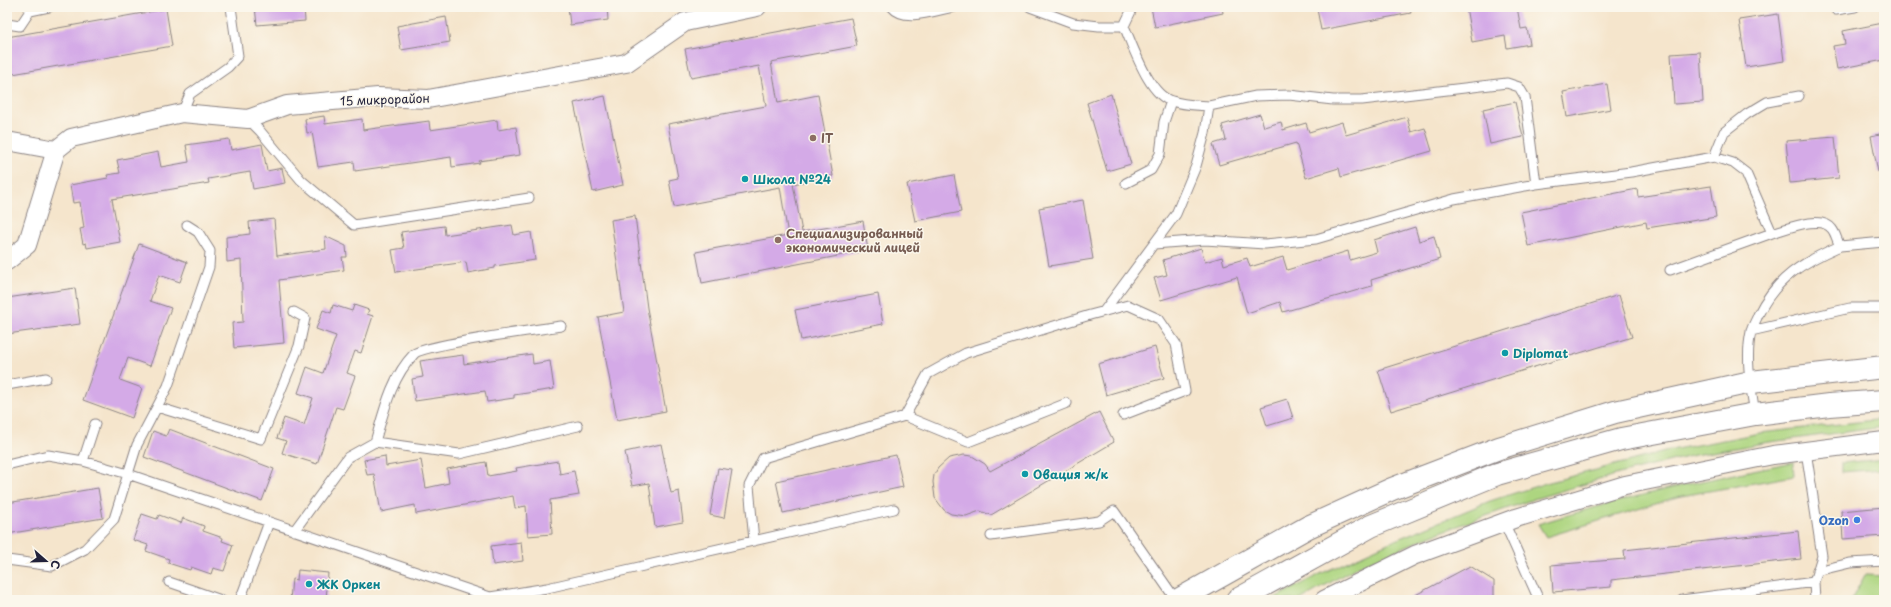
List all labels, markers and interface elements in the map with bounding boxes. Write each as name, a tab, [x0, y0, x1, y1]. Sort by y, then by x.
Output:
street label: 15 микрорайон	[340, 88, 430, 110]
place label: IT	[821, 129, 834, 147]
marker: IT	[808, 133, 818, 143]
place label: Школа №24	[753, 170, 831, 188]
marker: Школа №24	[740, 174, 750, 184]
place label: Специализированный экономический лицей	[786, 224, 923, 256]
marker: Специализированный экономический лицей	[773, 235, 783, 245]
place label: Diplomat	[1513, 344, 1568, 362]
marker: Diplomat	[1500, 348, 1510, 358]
place label: Овация ж/к	[1033, 465, 1109, 483]
marker: Овация ж/к	[1020, 469, 1030, 479]
place label: Ozon	[1819, 511, 1849, 529]
marker: Ozon	[1852, 515, 1862, 525]
north arrow	[26, 541, 66, 581]
text: С	[46, 558, 65, 571]
place label: ЖК Оркен	[316, 575, 381, 593]
marker: ЖК Оркен	[304, 579, 314, 589]

